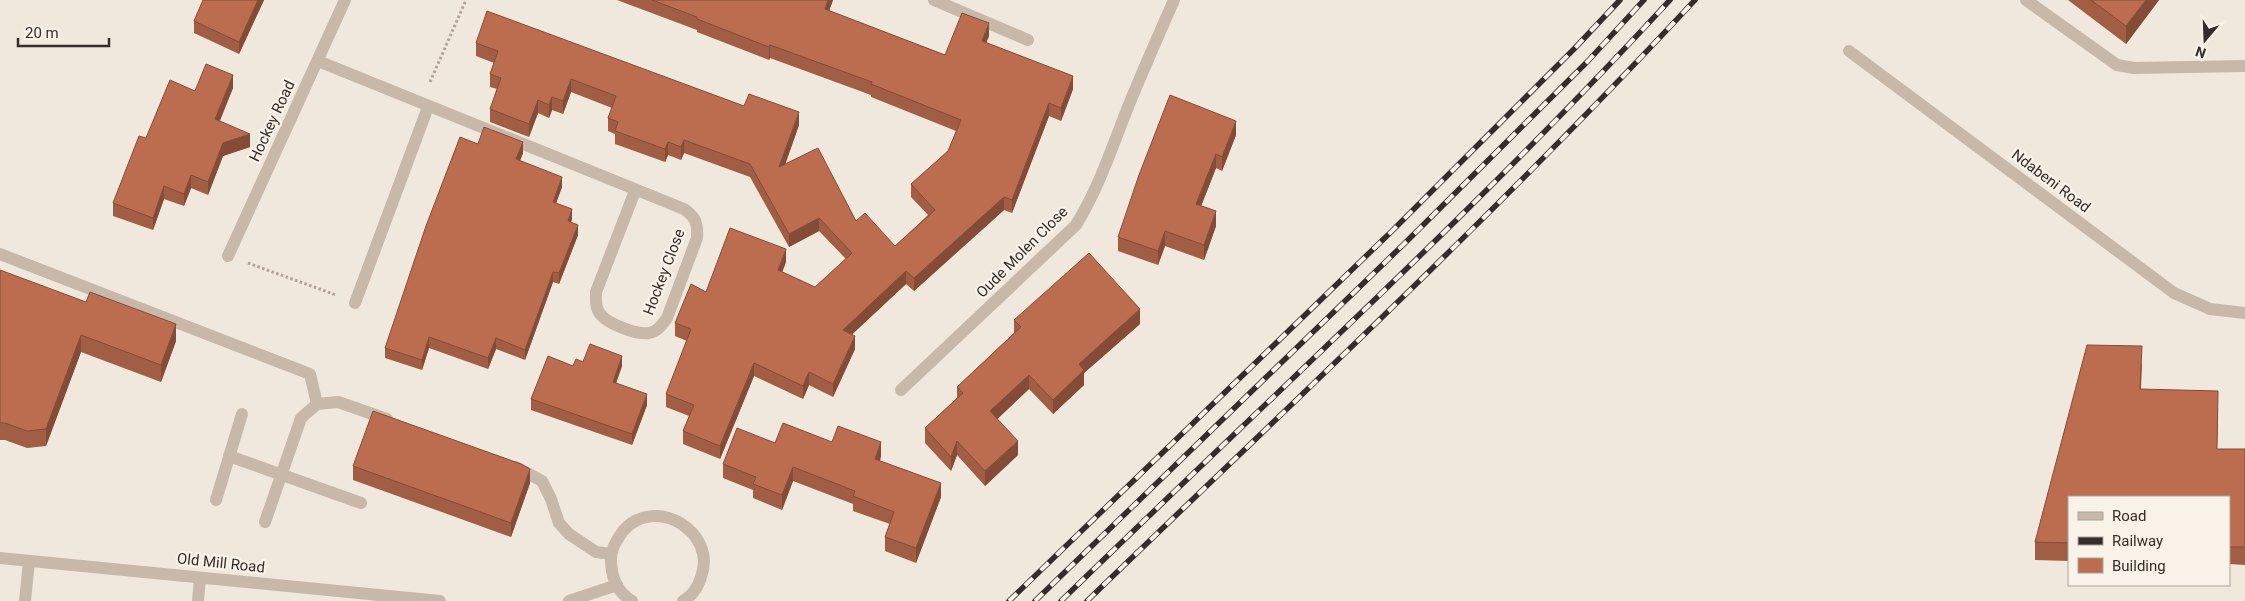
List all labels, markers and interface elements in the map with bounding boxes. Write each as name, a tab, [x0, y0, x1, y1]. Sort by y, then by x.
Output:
scale bar	[18, 15, 109, 47]
north arrow	[2180, 15, 2230, 65]
text: 20 m	[25, 24, 59, 42]
text: N	[2193, 43, 2208, 61]
street label: Hockey Road	[245, 77, 299, 165]
street label: Ndabeni Road	[2008, 146, 2094, 216]
street label: Oude Molen Close	[973, 203, 1071, 301]
street label: Hockey Close	[639, 226, 689, 318]
legend	[2068, 496, 2230, 586]
text: Road	[2112, 507, 2146, 525]
text: Railway	[2112, 532, 2163, 550]
street label: Old Mill Road	[176, 549, 266, 577]
text: Building	[2112, 557, 2166, 575]

